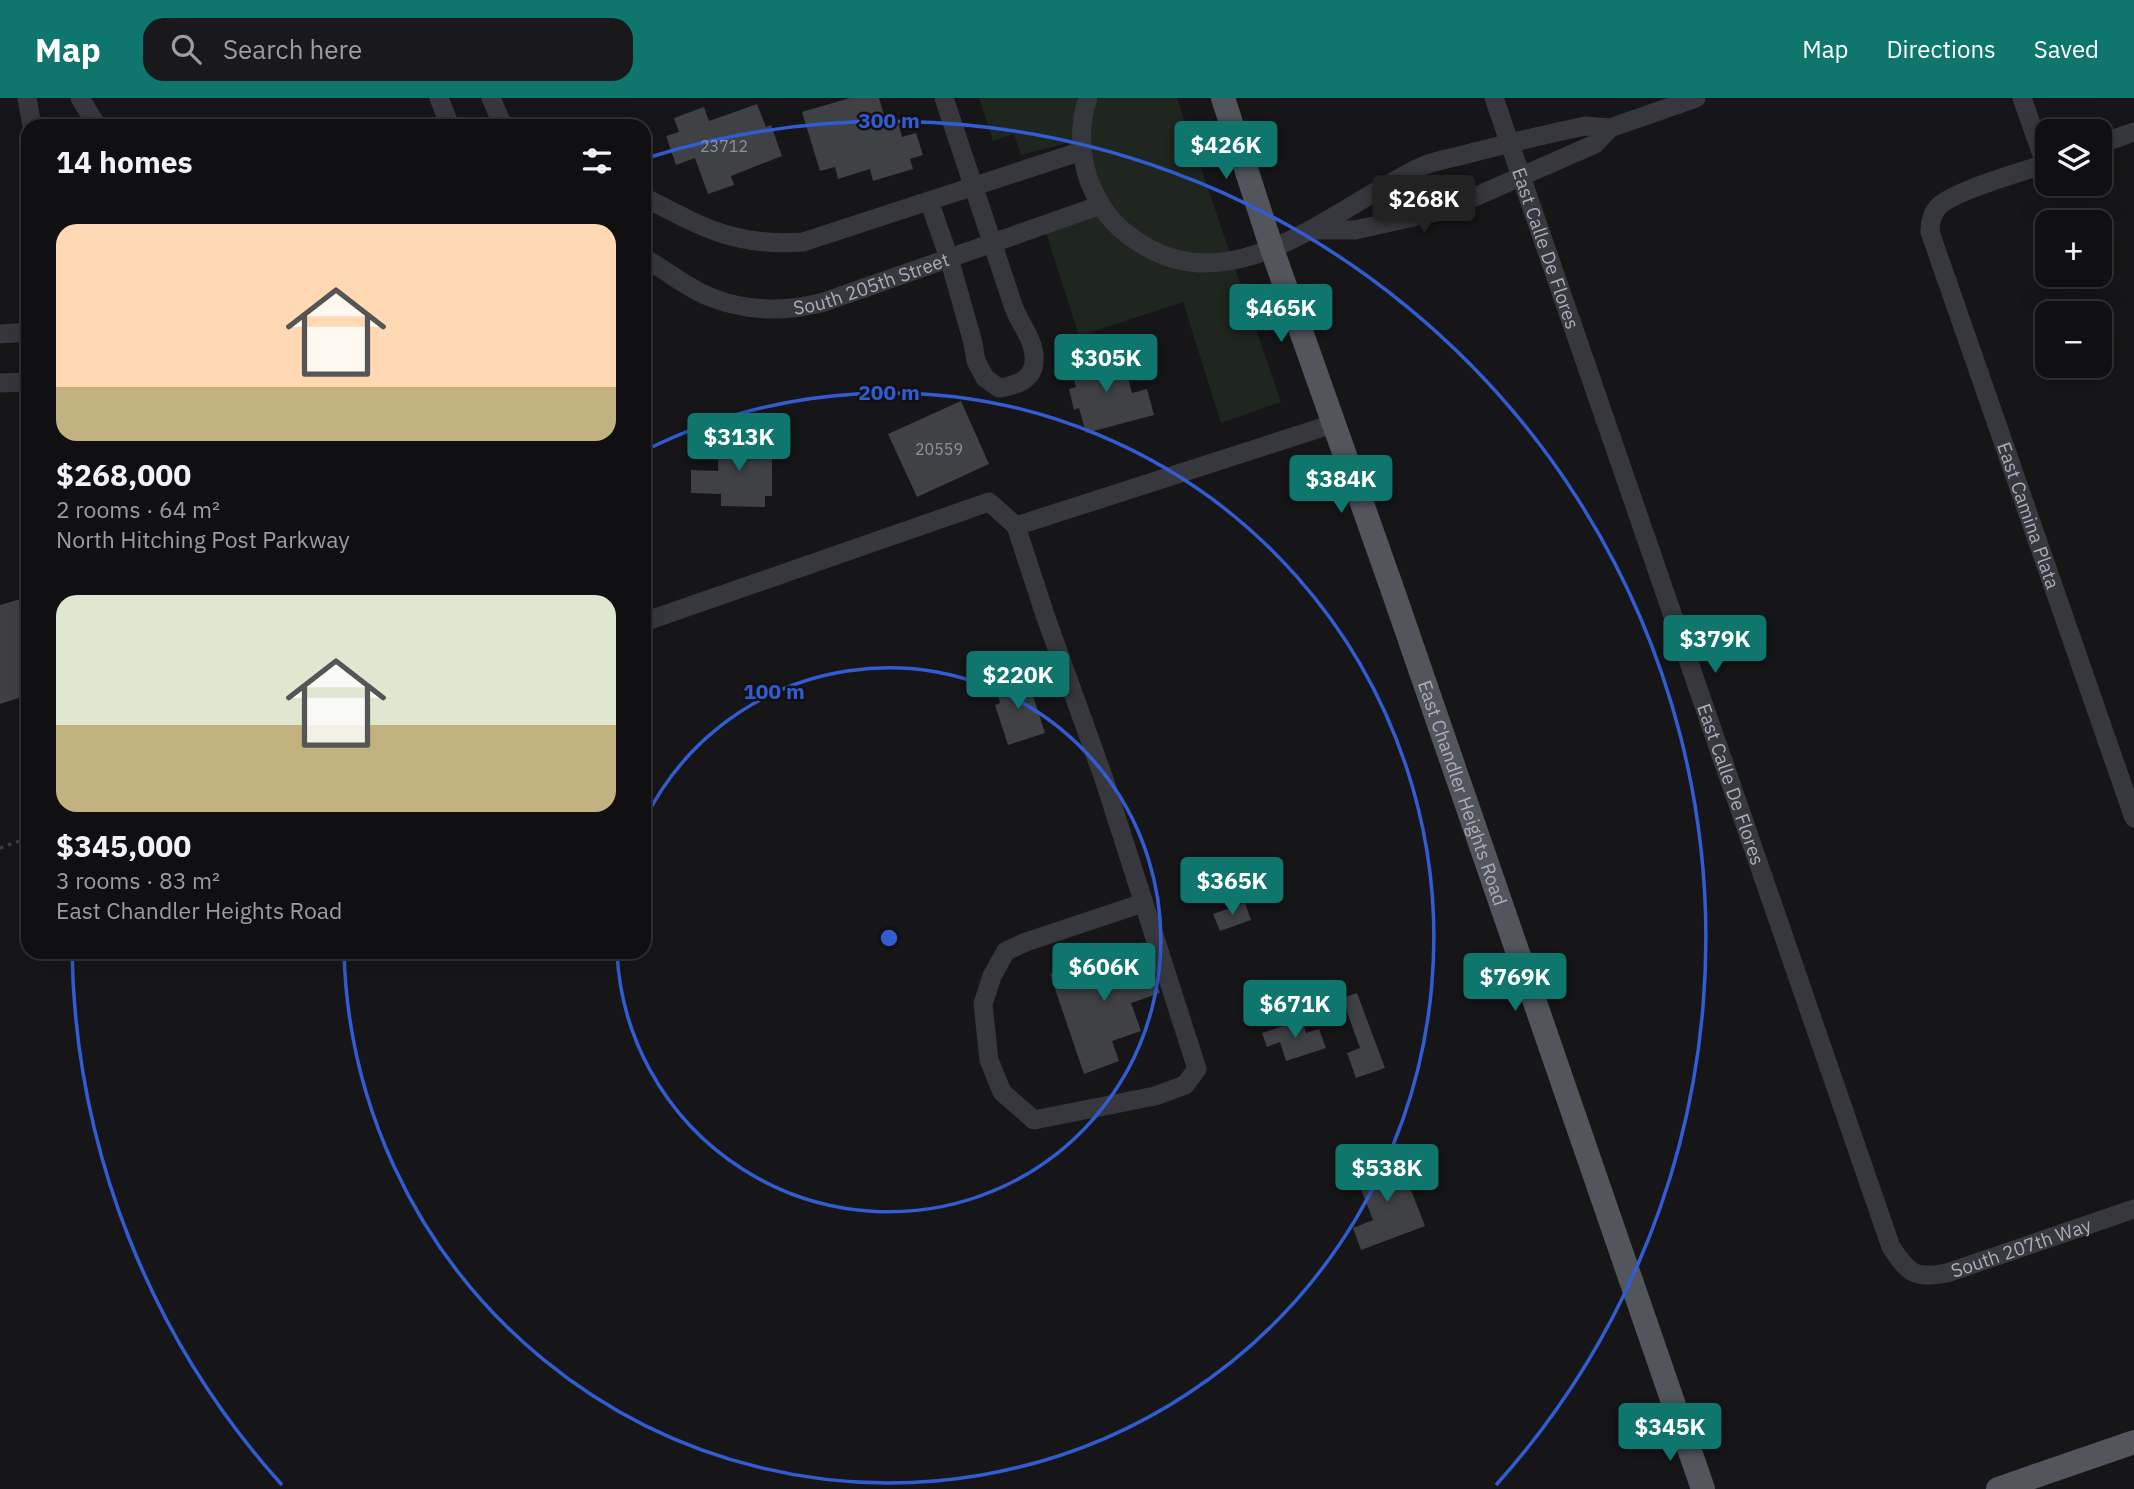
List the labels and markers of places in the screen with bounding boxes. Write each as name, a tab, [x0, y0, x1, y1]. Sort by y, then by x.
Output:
pin: $426K	[1177, 122, 1275, 181]
pin: $268K	[1375, 176, 1473, 235]
pin: $465K	[1232, 285, 1330, 344]
pin: $305K	[1057, 334, 1155, 394]
pin: $313K	[690, 414, 788, 473]
pin: $384K	[1292, 456, 1390, 515]
pin: $379K	[1666, 616, 1764, 675]
pin: $220K	[969, 652, 1067, 711]
pin: $365K	[1183, 858, 1281, 917]
centre of rings	[877, 926, 901, 950]
pin: $606K	[1055, 944, 1153, 1003]
pin: $769K	[1466, 954, 1564, 1013]
pin: $671K	[1246, 981, 1344, 1040]
pin: $538K	[1338, 1144, 1436, 1204]
pin: $345K	[1621, 1404, 1719, 1463]

